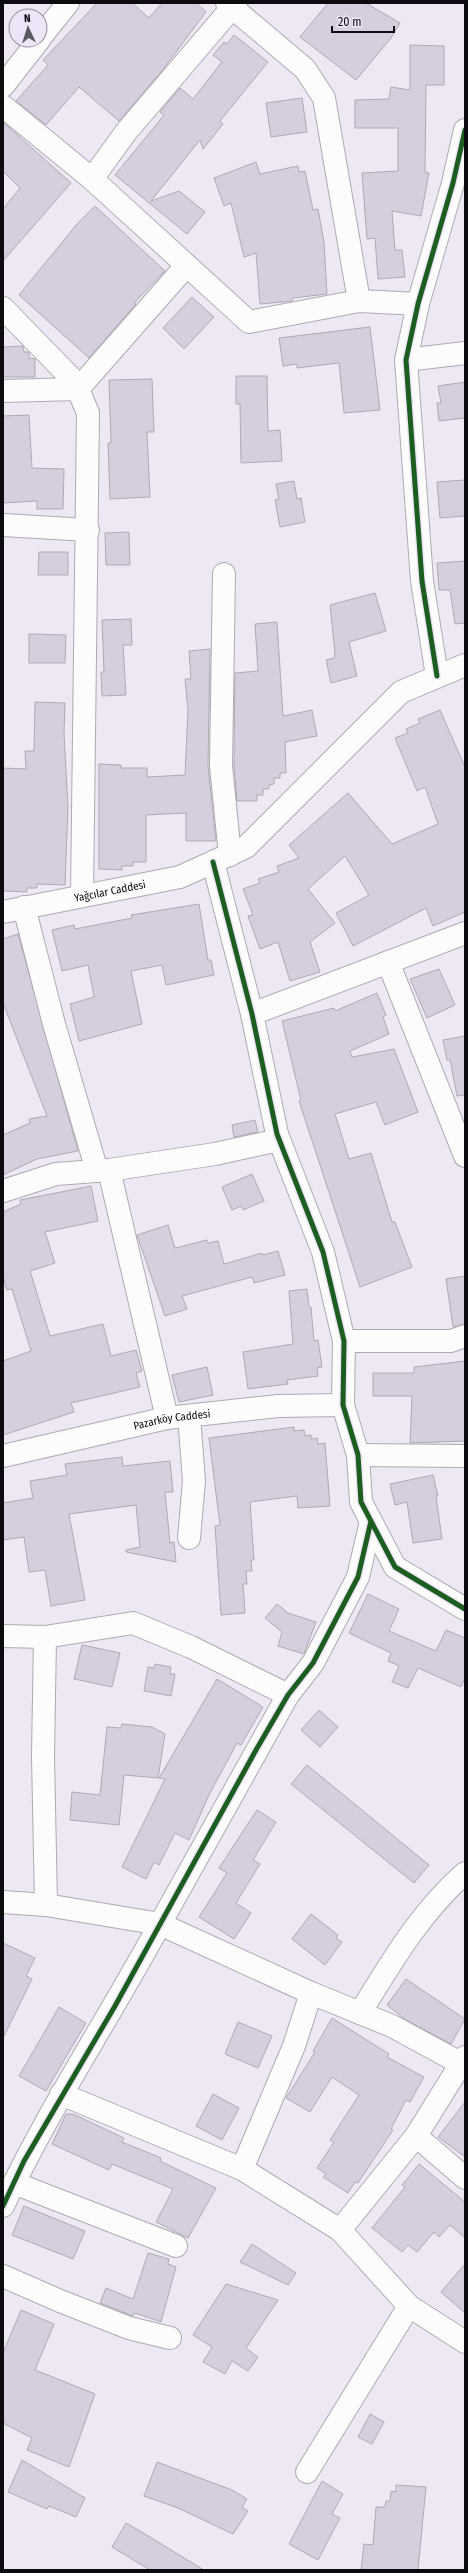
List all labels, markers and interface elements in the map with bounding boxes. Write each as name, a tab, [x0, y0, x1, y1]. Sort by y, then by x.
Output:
north arrow	[8, 8, 48, 48]
scale bar	[332, 8, 394, 34]
text: N	[24, 12, 31, 25]
text: 20 m	[338, 15, 362, 29]
street label: Yağcılar Caddesi	[73, 878, 147, 905]
street label: Pazarköy Caddesi	[132, 1407, 211, 1433]

